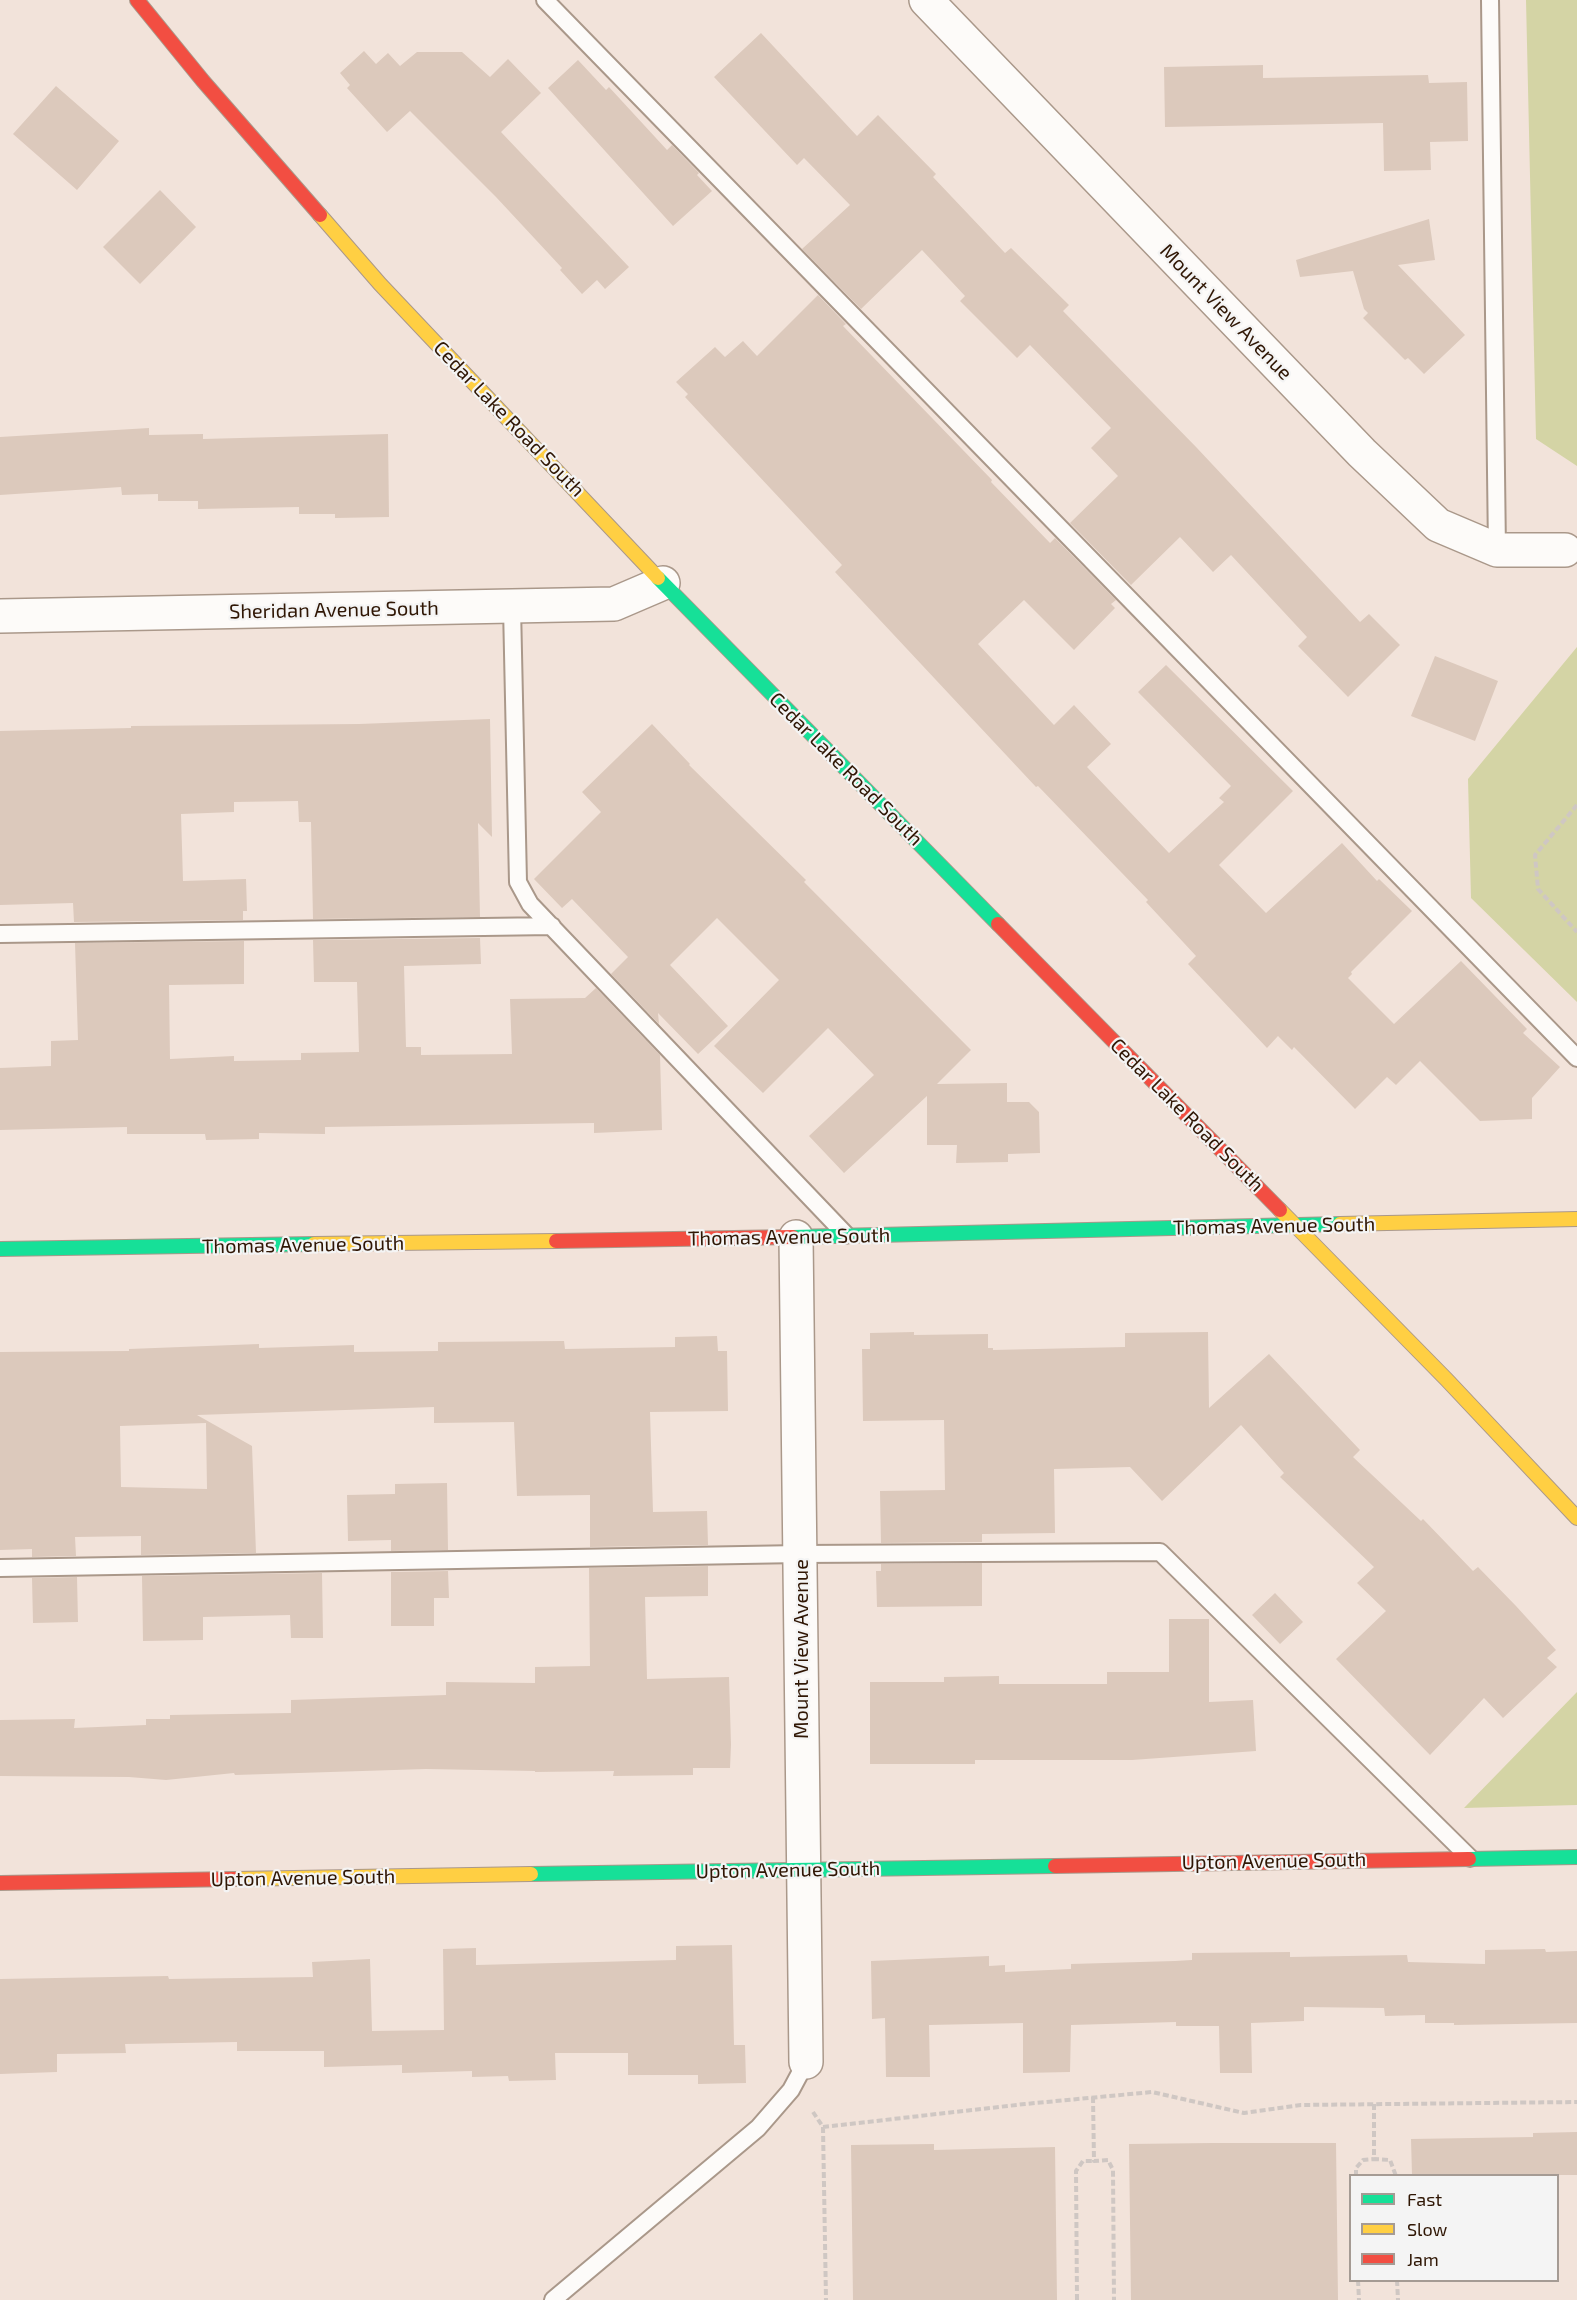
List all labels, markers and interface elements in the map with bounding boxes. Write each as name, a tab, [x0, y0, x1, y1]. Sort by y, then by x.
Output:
street label: Mount View Avenue	[1155, 239, 1297, 385]
street label: Cedar Lake Road South	[428, 336, 590, 502]
street label: Sheridan Avenue South	[229, 596, 439, 624]
street label: Cedar Lake Road South	[764, 687, 928, 851]
street label: Cedar Lake Road South	[1105, 1033, 1269, 1197]
street label: Thomas Avenue South	[1173, 1212, 1375, 1240]
street label: Thomas Avenue South	[688, 1223, 890, 1251]
street label: Thomas Avenue South	[202, 1231, 404, 1259]
street label: Mount View Avenue	[789, 1559, 813, 1739]
street label: Upton Avenue South	[1181, 1847, 1367, 1875]
street label: Upton Avenue South	[695, 1856, 881, 1884]
street label: Upton Avenue South	[210, 1864, 396, 1892]
legend	[1349, 2174, 1559, 2282]
text: Fast	[1407, 2188, 1442, 2210]
text: Slow	[1407, 2218, 1447, 2240]
text: Jam	[1407, 2248, 1439, 2270]

